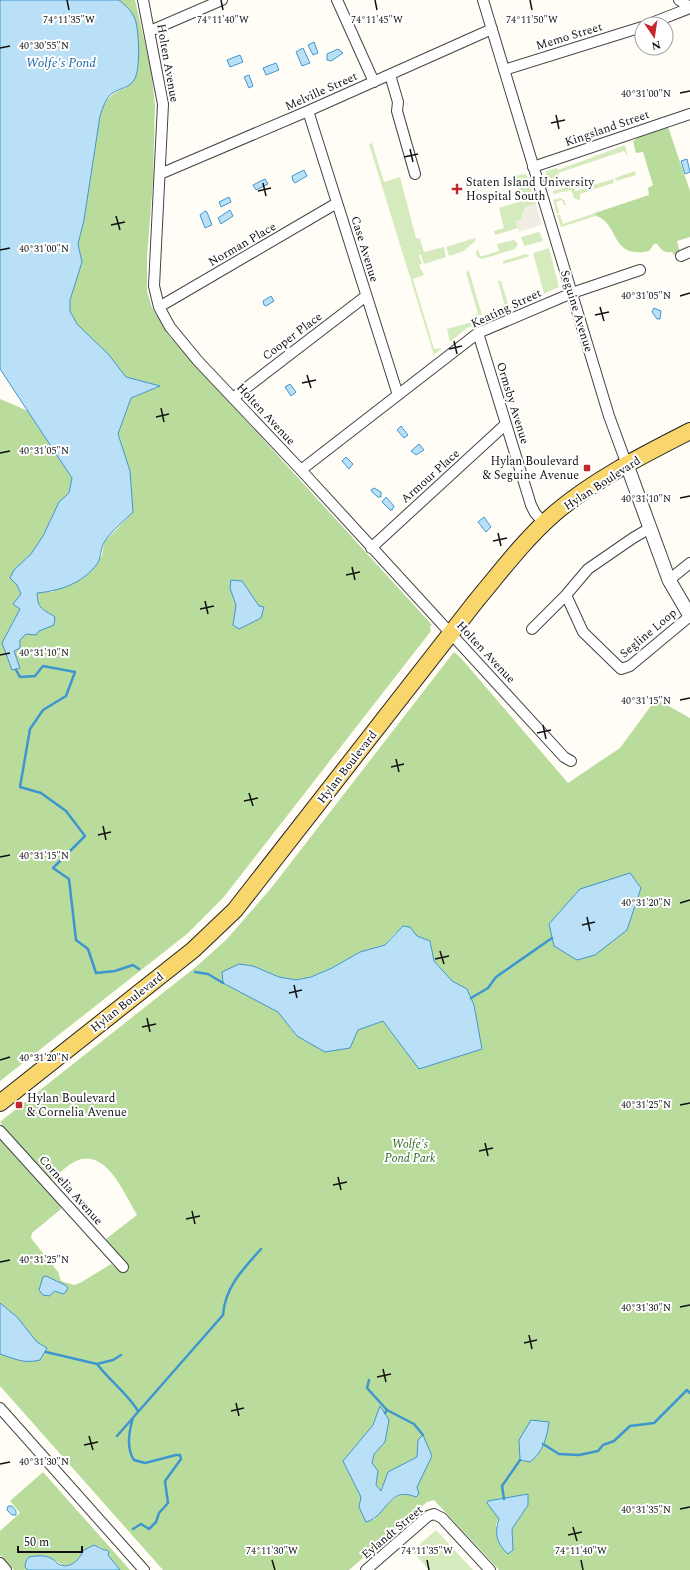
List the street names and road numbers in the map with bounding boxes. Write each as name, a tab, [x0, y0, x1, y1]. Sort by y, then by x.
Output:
street label: Memo Street	[534, 17, 605, 56]
street label: Holten Avenue	[151, 22, 184, 104]
street label: Melville Street	[282, 67, 361, 116]
street label: Kingsland Street	[562, 105, 652, 152]
street label: Case Avenue	[345, 214, 384, 285]
street label: Norman Place	[205, 217, 280, 272]
street label: Seguine Avenue	[555, 268, 598, 355]
street label: Keating Street	[468, 284, 545, 333]
street label: Cooper Place	[258, 307, 326, 365]
street label: Ormsby Avenue	[491, 360, 534, 447]
street label: Holten Avenue	[232, 379, 300, 450]
street label: Armour Place	[397, 445, 464, 508]
street label: Hylan Boulevard	[560, 451, 645, 515]
street label: Segline Loop	[616, 604, 681, 663]
street label: Holten Avenue	[452, 617, 520, 688]
street label: Hylan Boulevard	[313, 726, 382, 808]
street label: Hylan Boulevard	[87, 967, 168, 1037]
street label: Cornelia Avenue	[34, 1151, 107, 1230]
street label: Eylandt Street	[357, 1501, 427, 1564]

